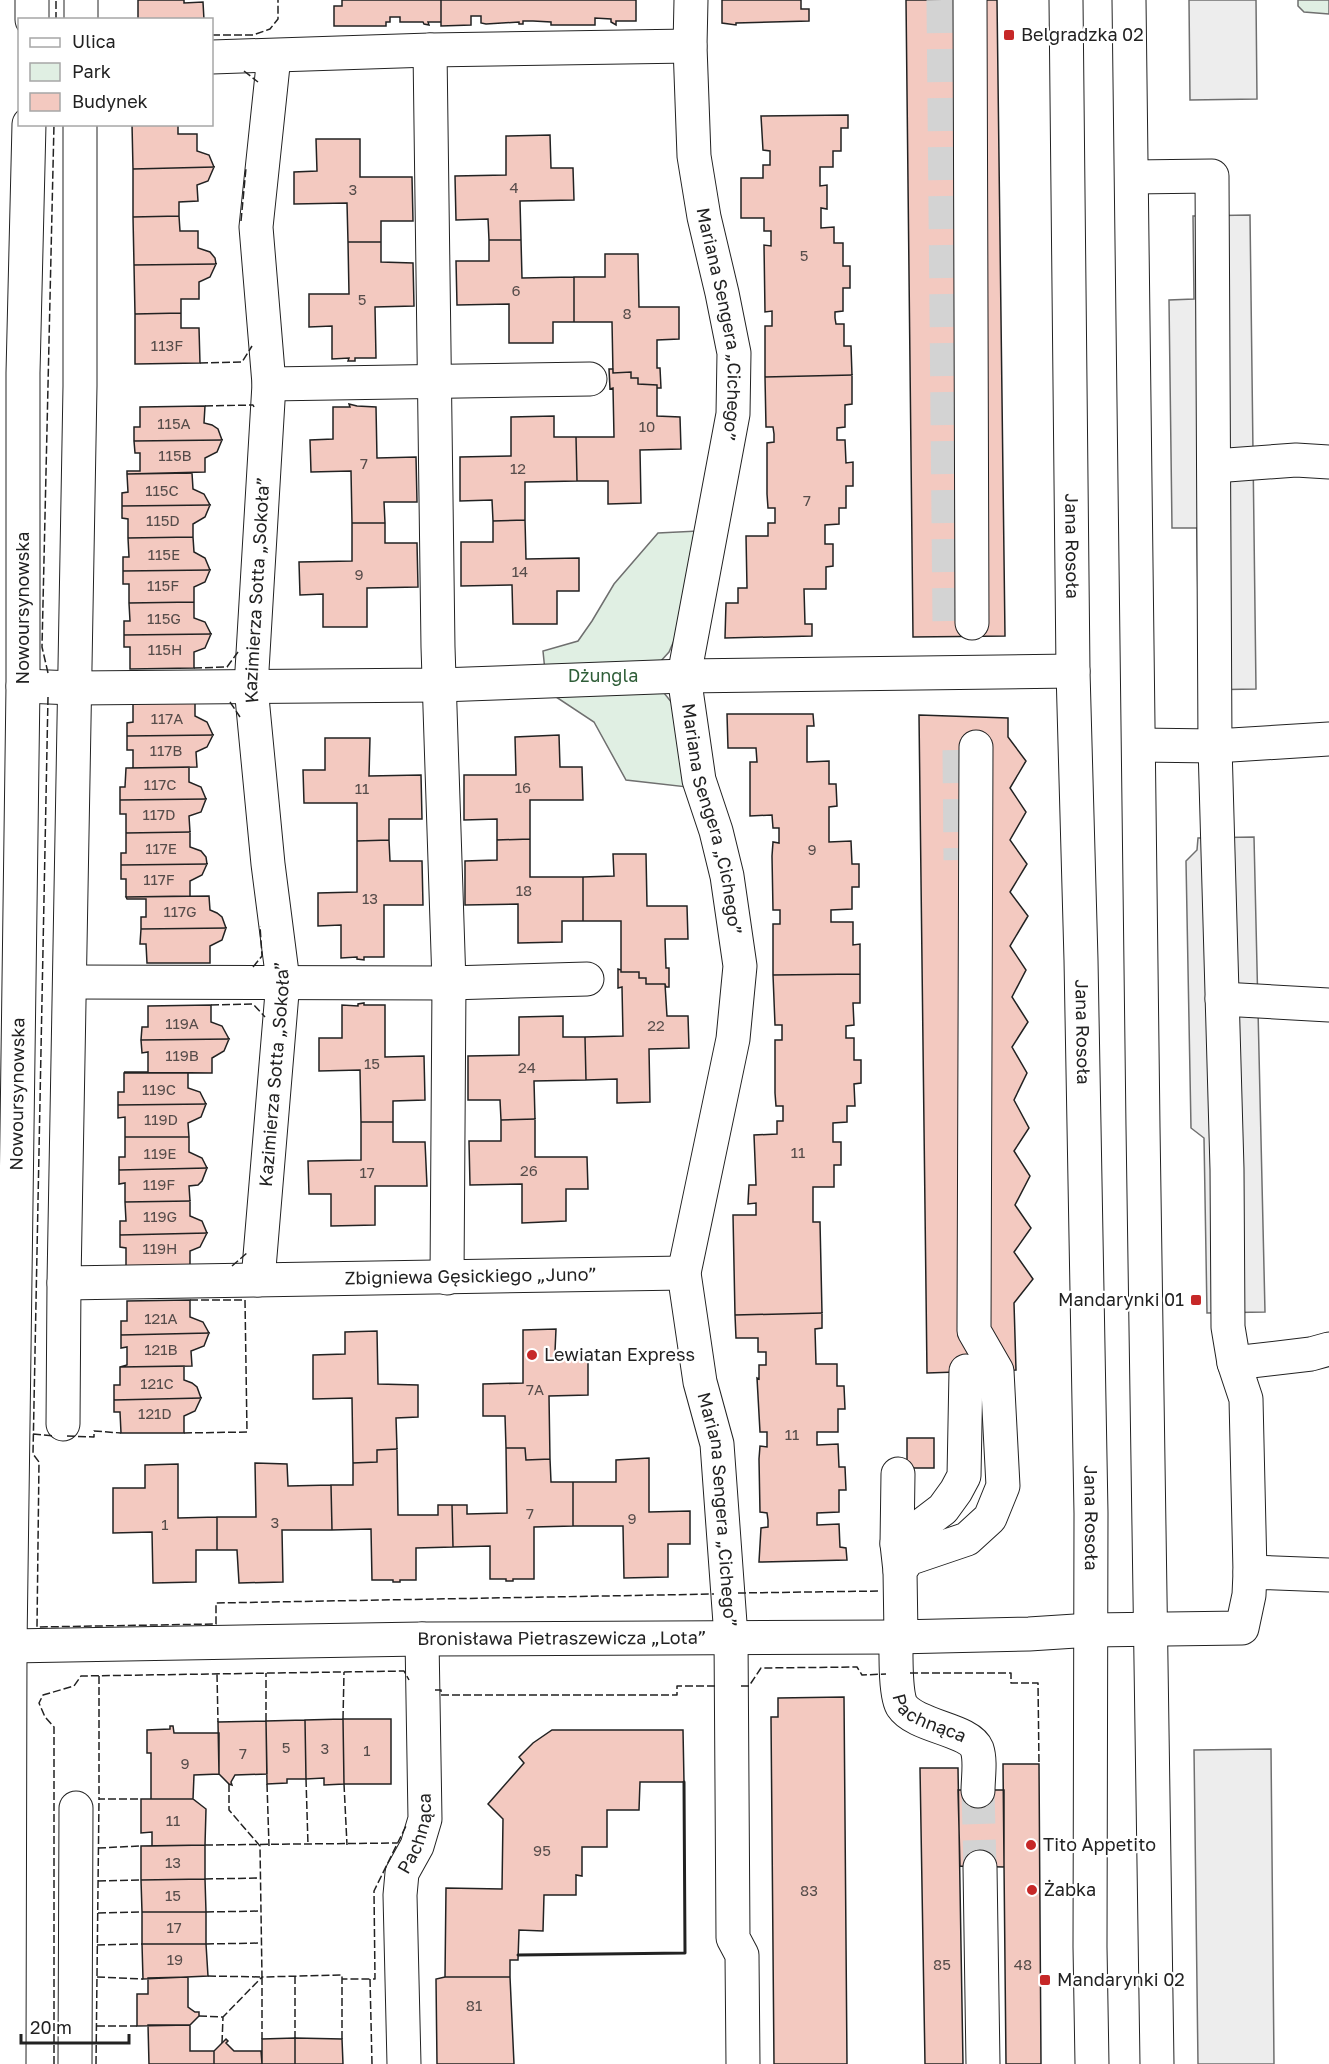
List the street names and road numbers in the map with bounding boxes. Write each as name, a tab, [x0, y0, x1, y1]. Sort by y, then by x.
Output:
street label: Mariana Sengera „Cichego”	[693, 206, 746, 443]
street label: Kazimierza Sotta „Sokoła”	[239, 476, 273, 704]
street label: Jana Rosoła	[1061, 493, 1084, 599]
street label: Nowoursynowska	[11, 532, 33, 685]
street label: Mariana Sengera „Cichego”	[678, 702, 747, 936]
street label: Kazimierza Sotta „Sokoła”	[254, 959, 293, 1188]
street label: Jana Rosoła	[1071, 979, 1095, 1085]
street label: Nowoursynowska	[4, 1017, 29, 1171]
street label: Zbigniewa Gęsickiego „Juno”	[344, 1262, 597, 1288]
street label: Mariana Sengera „Cichego”	[693, 1390, 742, 1628]
street label: Jana Rosoła	[1080, 1465, 1103, 1571]
street label: Bronisława Pietraszewicza „Lota”	[417, 1626, 707, 1649]
street label: Pachnąca	[888, 1691, 970, 1746]
street label: Pachnąca	[392, 1793, 435, 1877]

